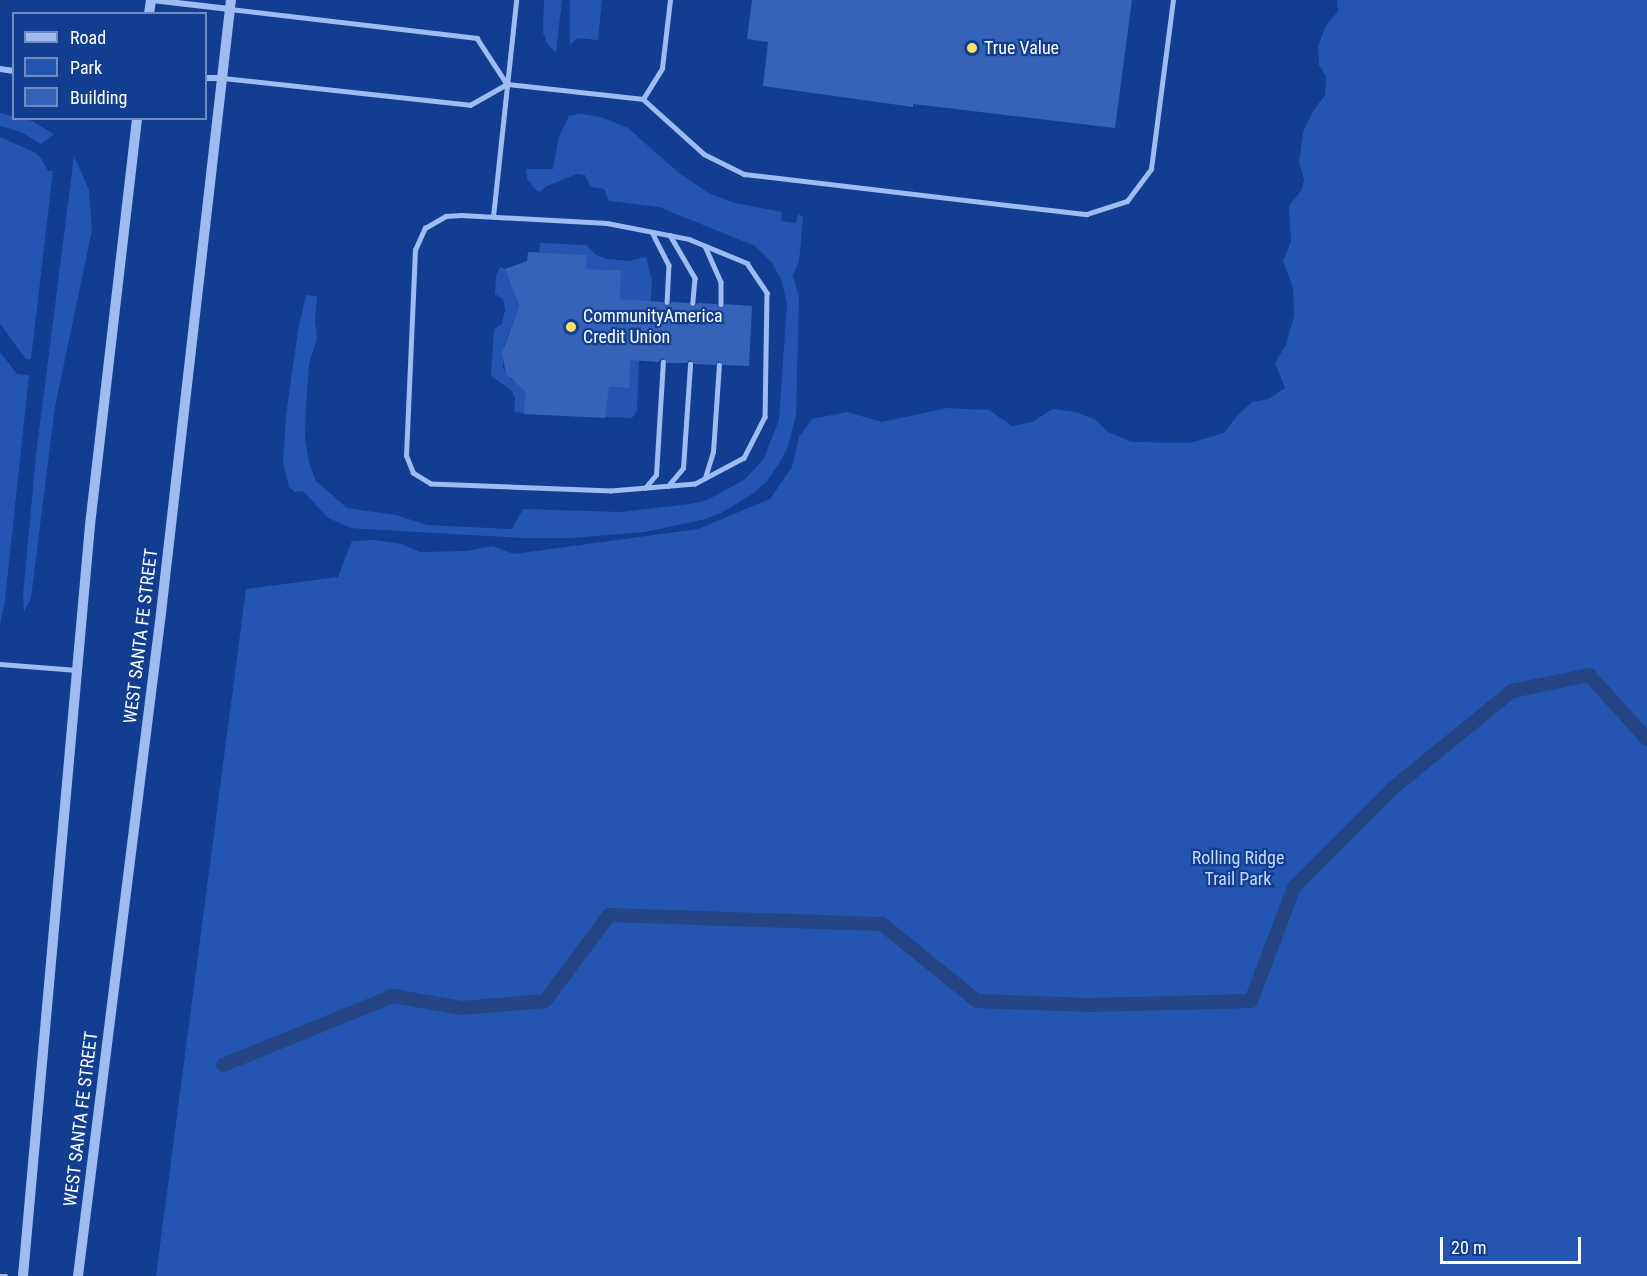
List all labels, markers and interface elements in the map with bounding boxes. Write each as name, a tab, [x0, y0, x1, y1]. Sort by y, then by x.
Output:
legend	[12, 12, 207, 120]
text: Road	[70, 27, 106, 48]
place label: True Value	[984, 37, 1059, 59]
marker: True Value	[965, 41, 979, 55]
text: Park	[70, 57, 102, 78]
text: Building	[70, 87, 127, 108]
place label: CommunityAmerica Credit Union	[583, 306, 723, 348]
marker: CommunityAmerica Credit Union	[564, 320, 578, 334]
street label: WEST SANTA FE STREET	[120, 547, 162, 725]
park label: Rolling Ridge Trail Park	[1192, 848, 1284, 890]
street label: WEST SANTA FE STREET	[60, 1030, 102, 1208]
scale bar	[1443, 1225, 1584, 1263]
text: 20 m	[1451, 1237, 1486, 1258]

